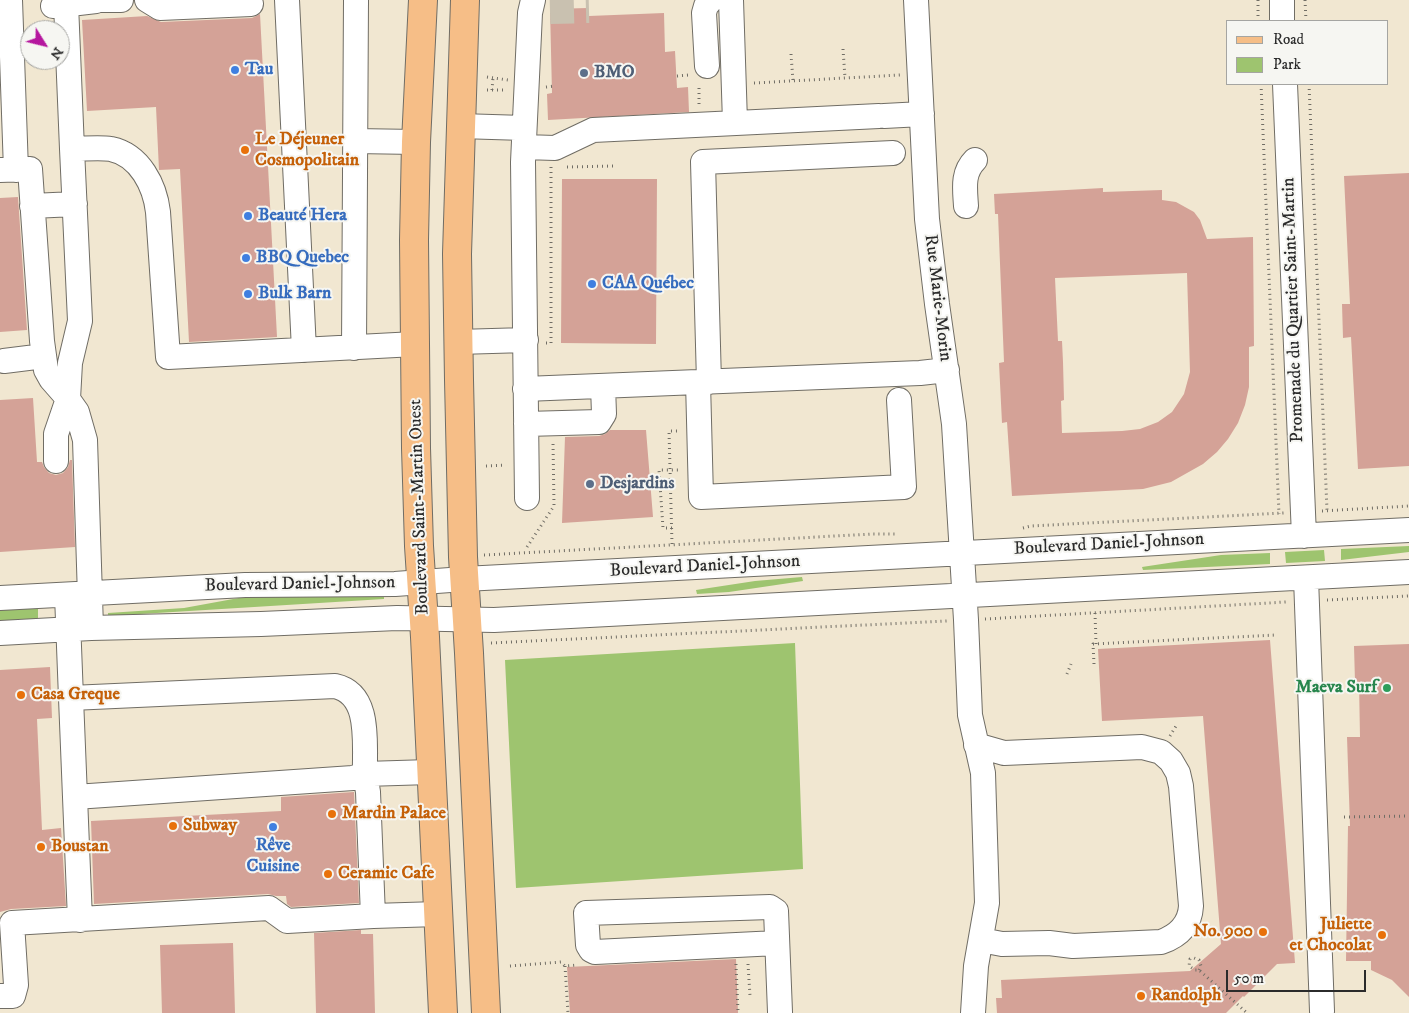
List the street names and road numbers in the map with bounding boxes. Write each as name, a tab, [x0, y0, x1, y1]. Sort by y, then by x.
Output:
street label: Promenade du Quartier Saint-Martin	[1279, 177, 1309, 443]
street label: Rue Marie-Morin	[918, 233, 956, 363]
street label: Boulevard Saint-Martin Ouest	[405, 399, 435, 615]
street label: Boulevard Daniel-Johnson	[1013, 529, 1205, 561]
street label: Boulevard Daniel-Johnson	[609, 551, 801, 583]
street label: Boulevard Daniel-Johnson	[205, 573, 395, 597]

